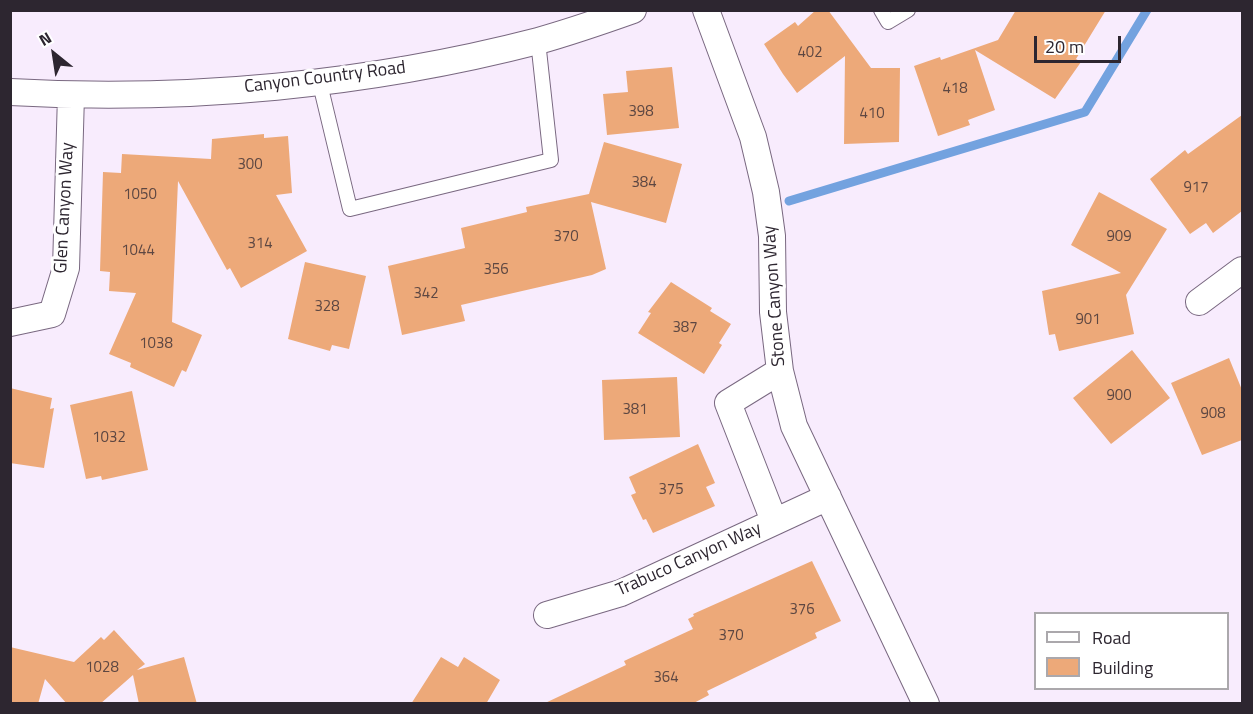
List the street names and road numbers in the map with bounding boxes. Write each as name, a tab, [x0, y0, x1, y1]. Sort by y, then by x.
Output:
street label: Canyon Country Road	[243, 57, 407, 99]
street label: Glen Canyon Way	[51, 142, 79, 274]
street label: Stone Canyon Way	[759, 225, 791, 367]
street label: Trabuco Canyon Way	[613, 518, 765, 602]

